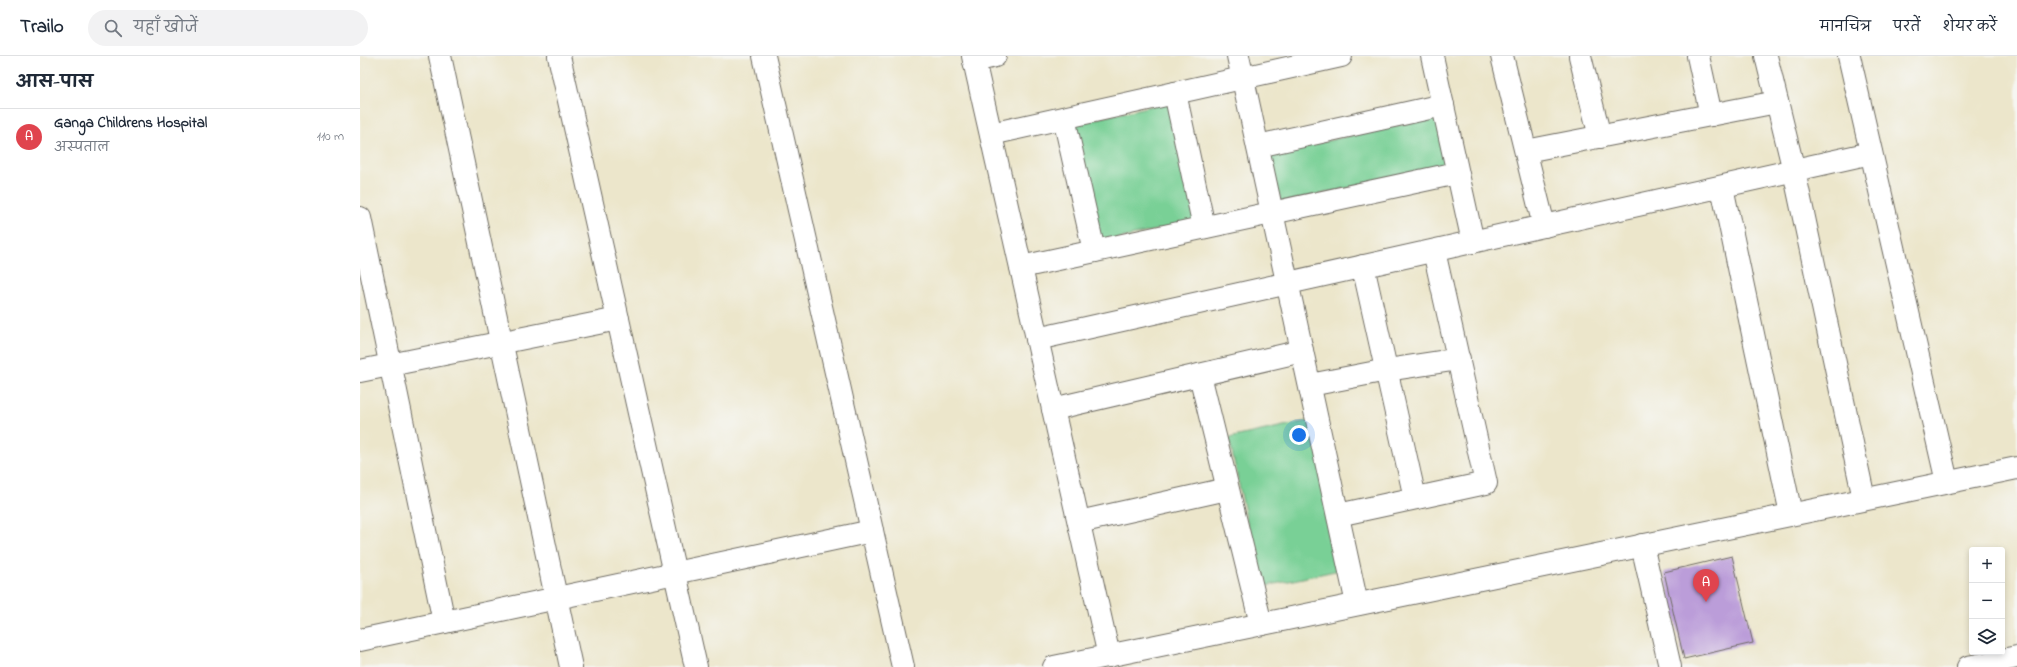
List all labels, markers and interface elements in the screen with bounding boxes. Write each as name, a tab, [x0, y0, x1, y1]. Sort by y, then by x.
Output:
search box	[88, 10, 368, 46]
text: Trailo	[20, 14, 64, 41]
icon: search	[102, 17, 124, 39]
text: यहाँ खोजें	[134, 17, 198, 39]
text: मानचित्र	[1820, 17, 1871, 38]
text: परतें	[1893, 17, 1921, 38]
text: शेयर करें	[1943, 17, 1997, 38]
text: आस-पास	[16, 70, 93, 95]
text: Ganga Childrens Hospital	[54, 112, 207, 134]
text: A	[25, 127, 33, 146]
text: 110 m	[317, 127, 344, 146]
text: अस्पताल	[54, 138, 109, 157]
your location	[1289, 425, 1309, 445]
map controls	[1969, 547, 2005, 655]
button: +	[1969, 547, 2005, 583]
pin: A	[1693, 569, 1719, 602]
button: −	[1969, 583, 2005, 619]
button: layers	[1969, 619, 2005, 655]

